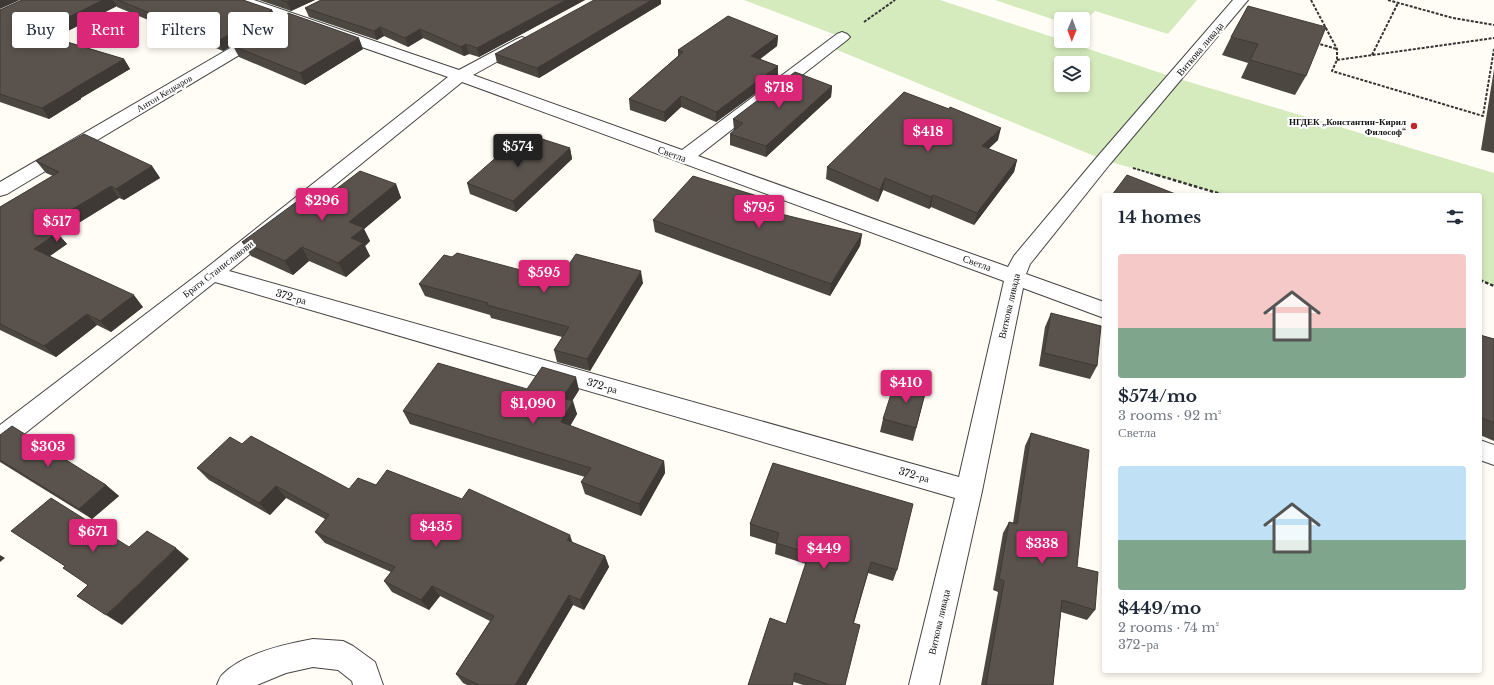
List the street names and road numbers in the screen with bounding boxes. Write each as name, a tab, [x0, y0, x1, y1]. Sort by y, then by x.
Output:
street label: Виткова ливада	[1174, 19, 1227, 79]
street label: Антон Кецкаров	[134, 72, 194, 114]
street label: Светла	[656, 143, 689, 165]
street label: Братя Станиславови	[180, 237, 257, 301]
street label: Светла	[961, 252, 994, 274]
street label: Виткова ливада	[995, 272, 1023, 340]
street label: 372-ра	[274, 286, 308, 308]
street label: 372-ра	[585, 375, 619, 397]
street label: 372-ра	[897, 464, 931, 486]
street label: Виткова ливада	[925, 588, 953, 656]

